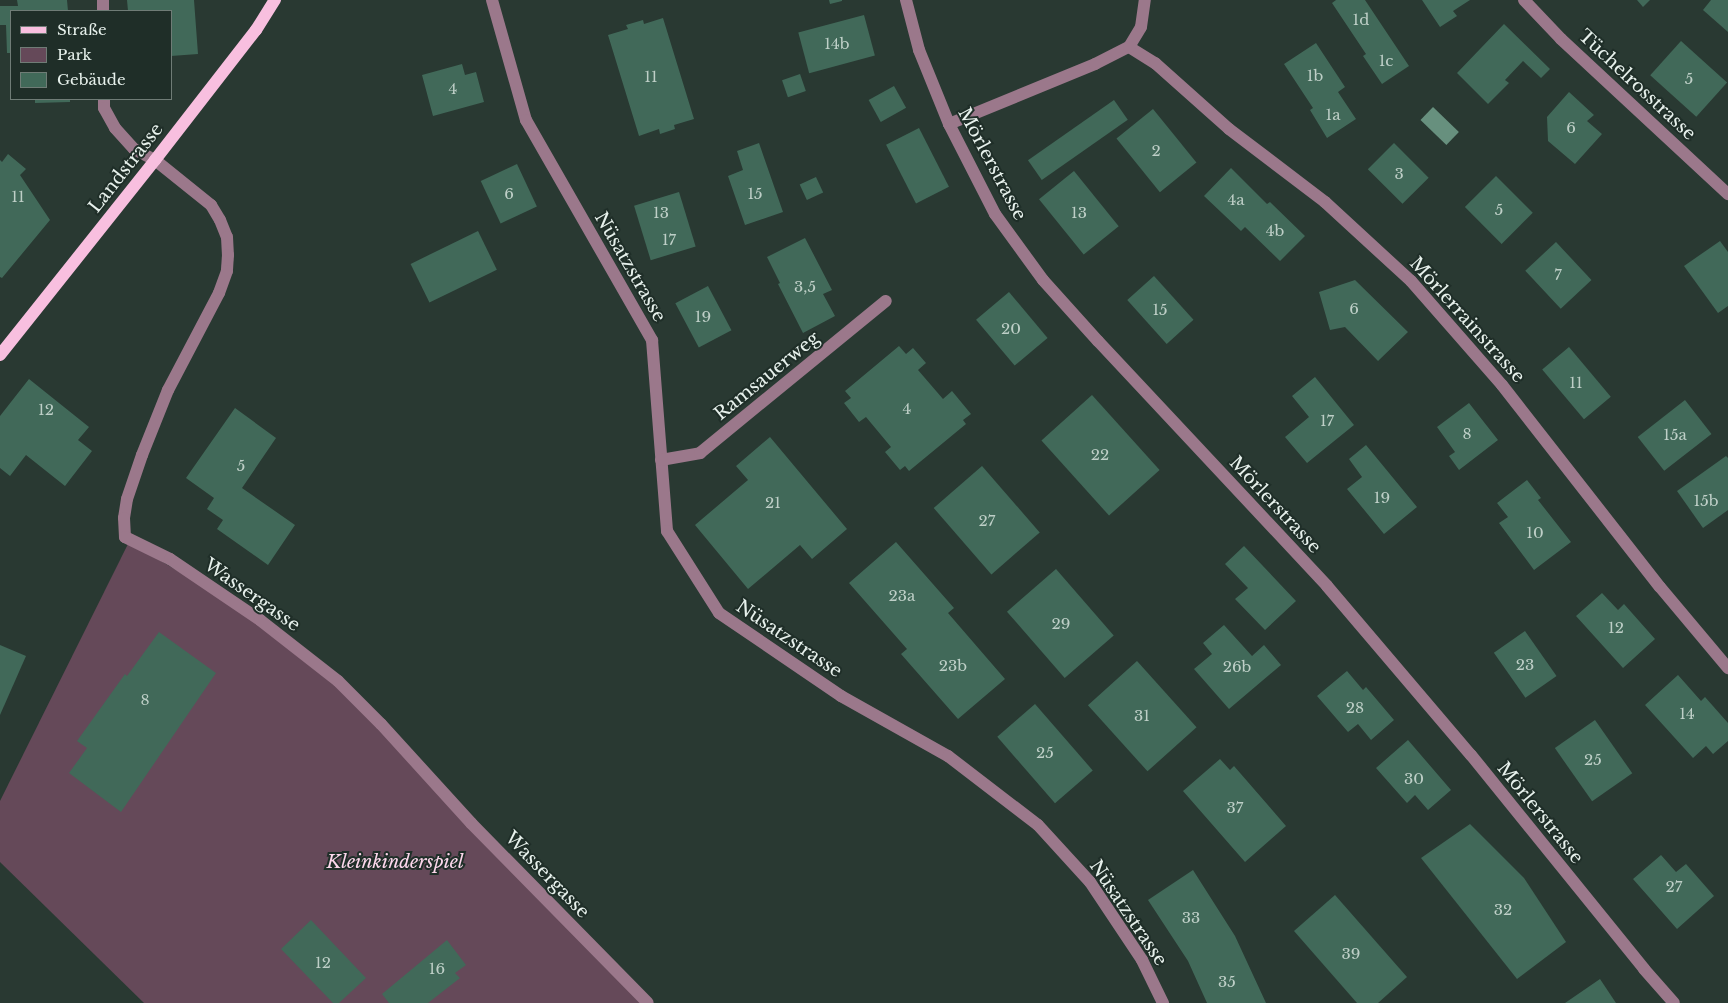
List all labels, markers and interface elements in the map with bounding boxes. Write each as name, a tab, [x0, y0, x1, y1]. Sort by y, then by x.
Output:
legend	[10, 10, 172, 100]
house number: 1d	[1353, 11, 1369, 29]
text: Straße	[57, 20, 107, 39]
street label: Tüchelrosstrasse	[1574, 25, 1700, 145]
house number: 14b	[824, 35, 850, 53]
text: Park	[57, 45, 92, 64]
house number: 1c	[1379, 52, 1393, 70]
house number: 1b	[1307, 67, 1323, 85]
house number: 11	[644, 68, 658, 86]
text: Gebäude	[57, 70, 126, 89]
house number: 5	[1685, 70, 1693, 88]
house number: 4	[449, 80, 457, 98]
street label: Mörlerstrasse	[953, 104, 1031, 224]
house number: 1a	[1326, 106, 1340, 124]
street label: Landstrasse	[84, 119, 168, 217]
house number: 6	[1566, 119, 1576, 137]
house number: 2	[1151, 142, 1161, 160]
house number: 3	[1394, 165, 1404, 183]
house number: 6	[504, 185, 514, 203]
house number: 15	[747, 185, 763, 203]
house number: 11	[11, 188, 25, 206]
house number: 4a	[1227, 191, 1245, 209]
house number: 5	[1495, 201, 1503, 219]
house number: 13	[653, 204, 669, 222]
house number: 13	[1071, 204, 1087, 222]
street label: Nüsatzstrasse	[590, 208, 670, 326]
house number: 4b	[1266, 222, 1284, 240]
house number: 17	[662, 231, 676, 249]
street label: Mörlerrainstrasse	[1405, 253, 1529, 387]
house number: 7	[1554, 266, 1562, 284]
house number: 3,5	[794, 278, 816, 296]
house number: 6	[1349, 300, 1359, 318]
house number: 15	[1152, 301, 1168, 319]
house number: 19	[695, 308, 711, 326]
house number: 20	[1001, 320, 1021, 338]
street label: Ramsauerweg	[710, 327, 824, 425]
house number: 11	[1569, 374, 1583, 392]
house number: 4	[903, 400, 911, 418]
house number: 12	[38, 401, 54, 419]
house number: 17	[1320, 412, 1334, 430]
house number: 8	[1462, 425, 1472, 443]
house number: 15a	[1663, 426, 1687, 444]
house number: 22	[1091, 446, 1109, 464]
street label: Mörlerstrasse	[1225, 452, 1325, 558]
house number: 5	[237, 457, 245, 475]
house number: 19	[1374, 489, 1390, 507]
house number: 15b	[1693, 492, 1719, 510]
house number: 21	[765, 494, 781, 512]
house number: 27	[979, 512, 995, 530]
house number: 10	[1526, 524, 1544, 542]
street label: Wassergasse	[200, 554, 304, 636]
house number: 23a	[889, 587, 915, 605]
street label: Nüsatzstrasse	[732, 596, 846, 682]
house number: 29	[1052, 615, 1070, 633]
house number: 12	[1608, 619, 1624, 637]
house number: 23	[1516, 656, 1534, 674]
house number: 23b	[939, 657, 967, 675]
house number: 26b	[1223, 658, 1251, 676]
house number: 8	[140, 691, 150, 709]
house number: 28	[1346, 699, 1364, 717]
house number: 14	[1679, 705, 1695, 723]
house number: 31	[1134, 707, 1150, 725]
house number: 25	[1036, 744, 1054, 762]
house number: 25	[1584, 751, 1602, 769]
street label: Mörlerstrasse	[1492, 758, 1588, 868]
house number: 30	[1404, 770, 1424, 788]
house number: 37	[1227, 799, 1243, 817]
street label: Wassergasse	[500, 827, 594, 923]
park label: Kleinkinderspiel	[326, 851, 464, 873]
street label: Nüsatzstrasse	[1085, 856, 1171, 970]
house number: 27	[1666, 878, 1682, 896]
house number: 32	[1494, 901, 1512, 919]
house number: 33	[1182, 909, 1200, 927]
house number: 39	[1342, 945, 1360, 963]
house number: 12	[315, 954, 331, 972]
house number: 16	[429, 960, 445, 978]
house number: 35	[1218, 973, 1236, 991]

